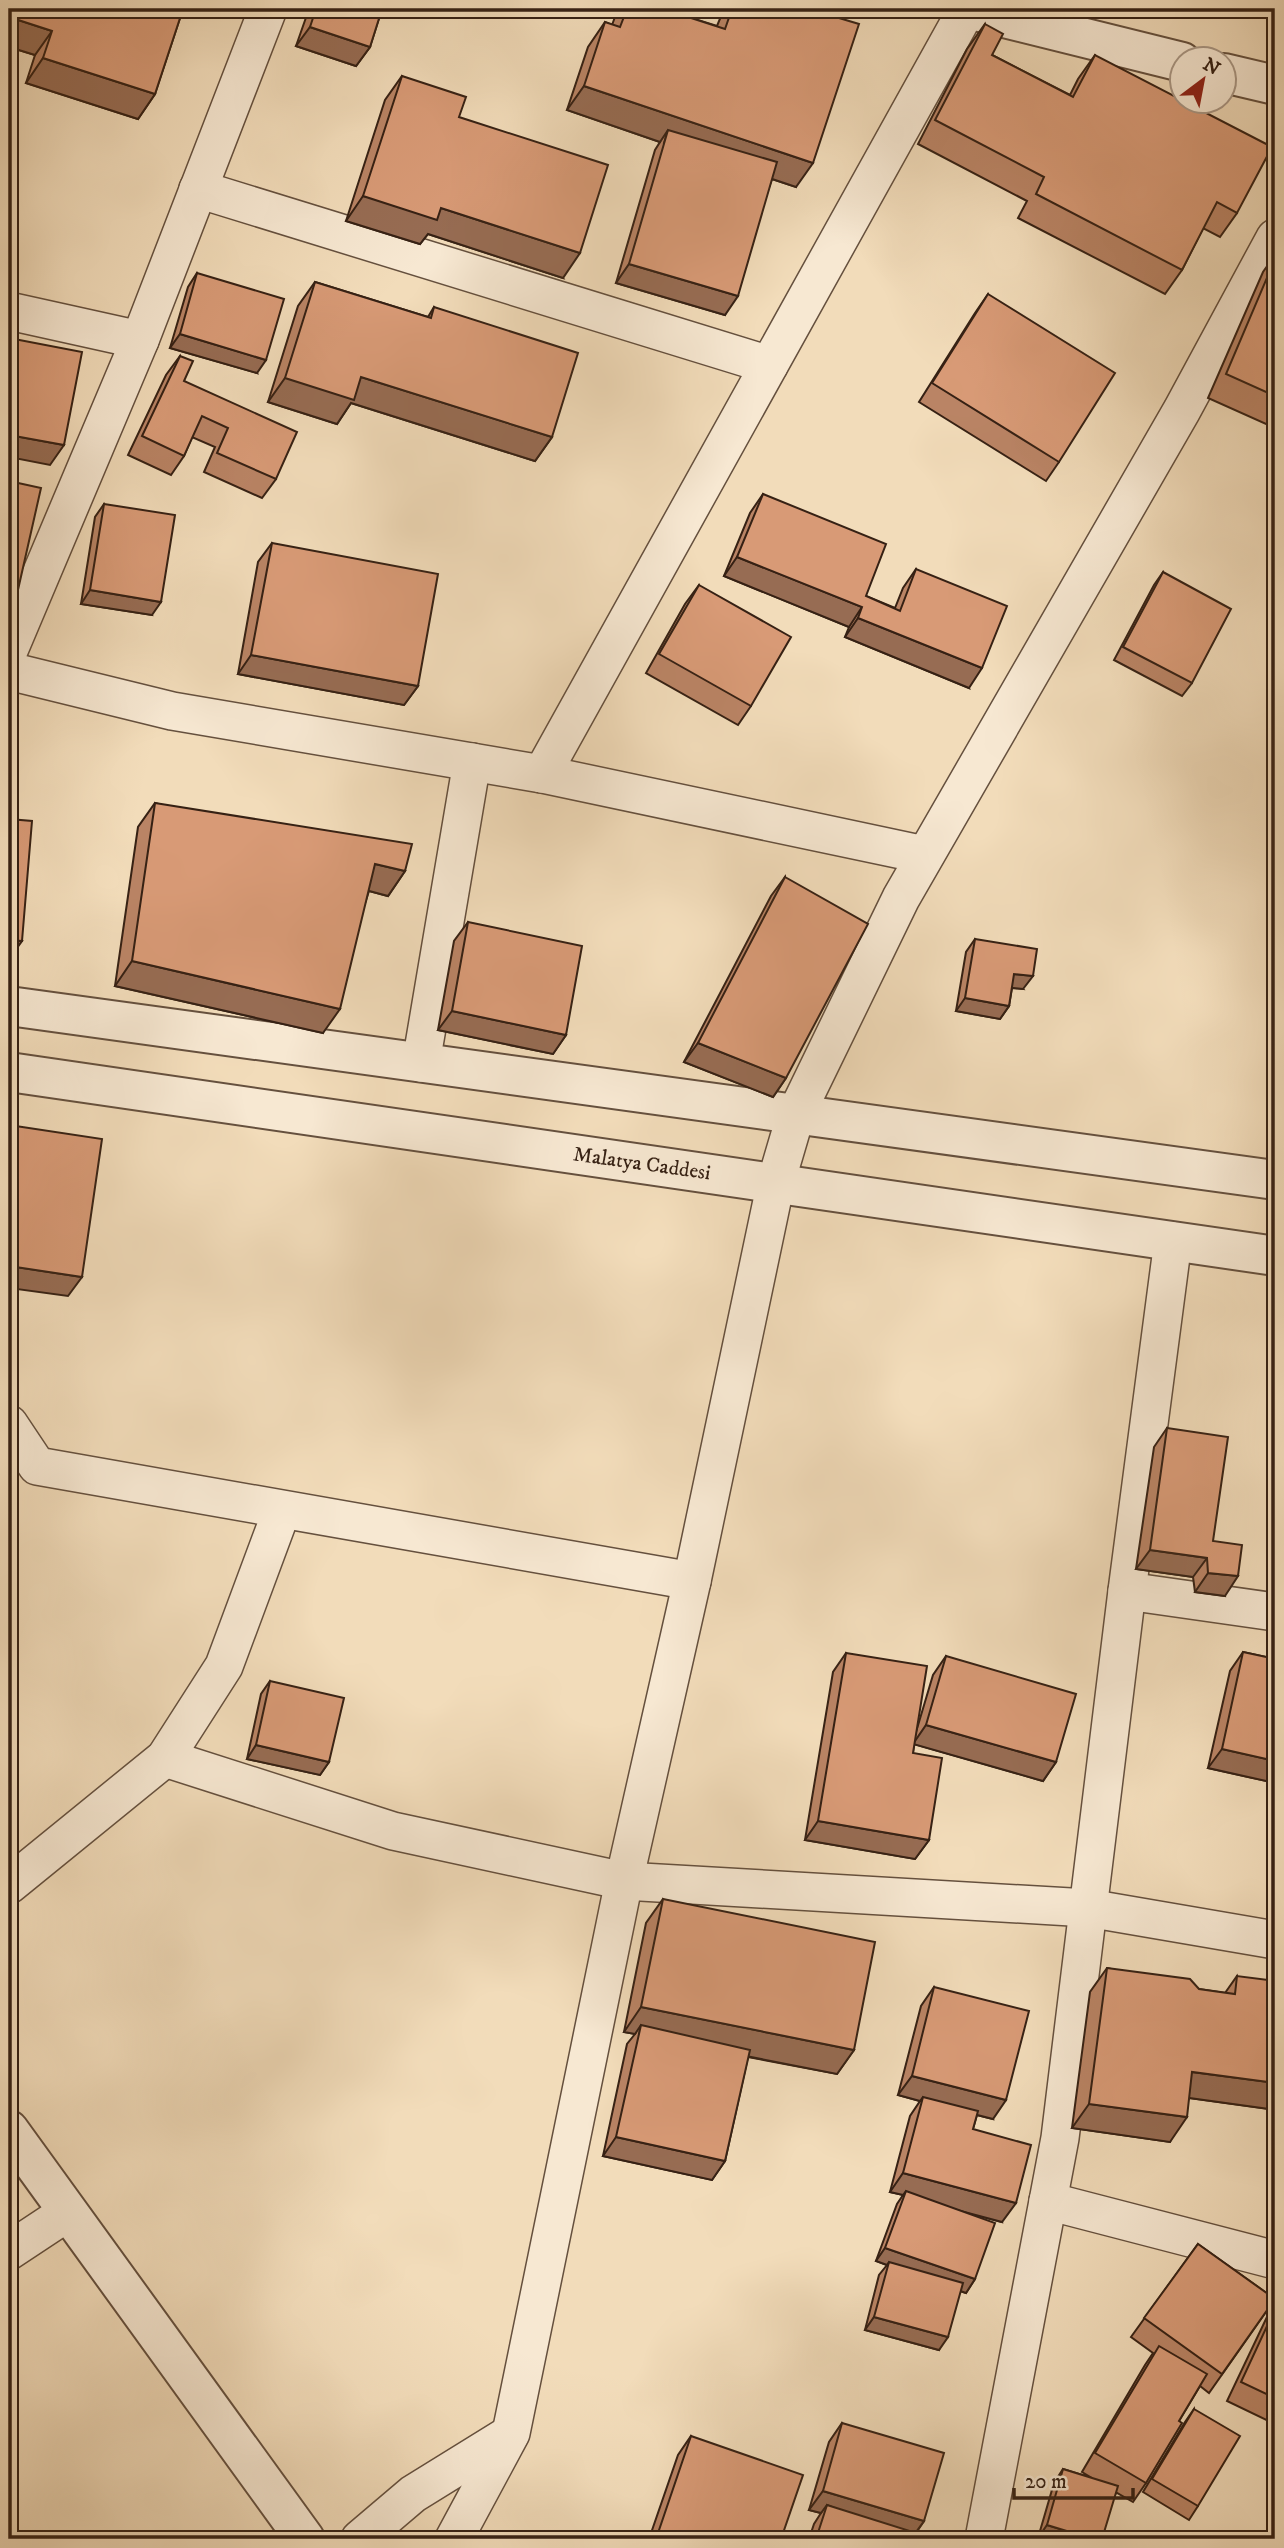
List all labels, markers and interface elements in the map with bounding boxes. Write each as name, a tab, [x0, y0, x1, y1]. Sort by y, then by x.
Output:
north arrow	[1168, 46, 1238, 116]
text: N	[1199, 53, 1224, 81]
street label: Malatya Caddesi	[572, 1141, 712, 1186]
scale bar	[1014, 2457, 1134, 2501]
text: 20 m	[1025, 2469, 1067, 2495]

